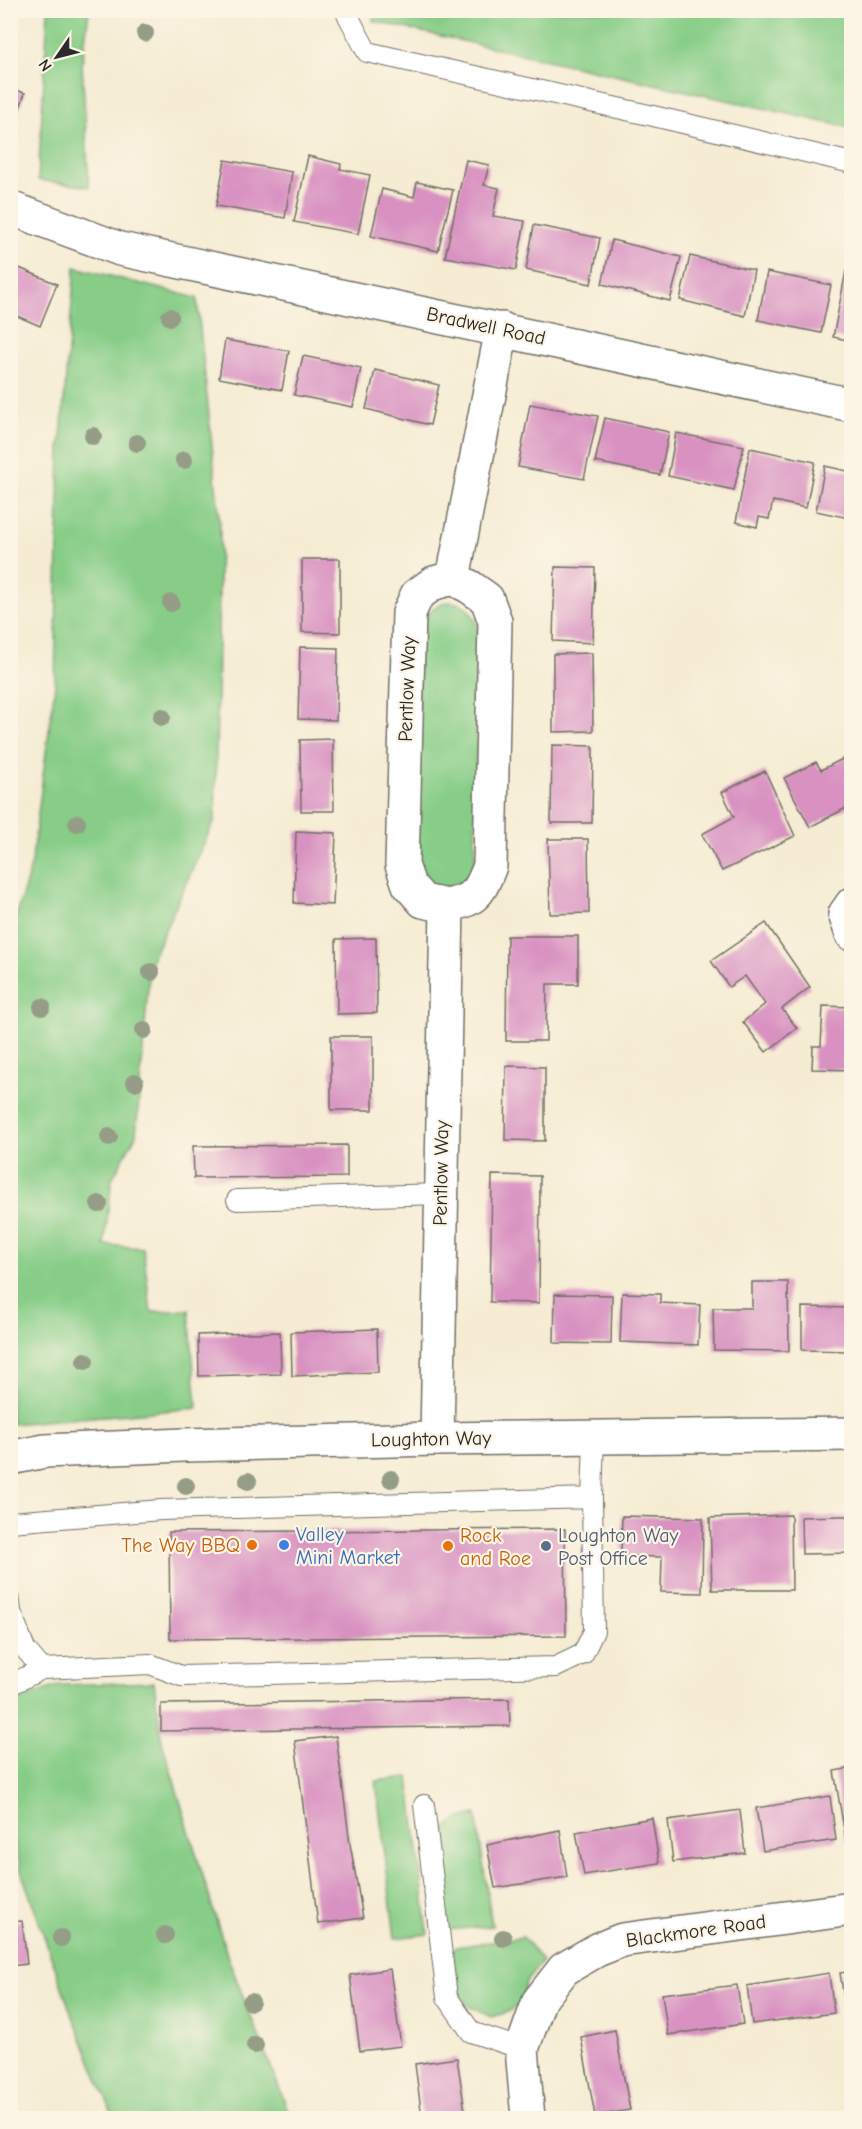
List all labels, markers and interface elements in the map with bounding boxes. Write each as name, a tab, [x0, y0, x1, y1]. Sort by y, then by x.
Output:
north arrow	[27, 27, 87, 87]
text: N	[35, 56, 56, 74]
street label: Bradwell Road	[424, 302, 548, 350]
street label: Pentlow Way	[394, 636, 420, 742]
street label: Pentlow Way	[429, 1120, 453, 1226]
street label: Loughton Way	[371, 1426, 491, 1452]
place label: Valley Mini Market	[296, 1523, 401, 1569]
place label: Rock and Roe	[460, 1524, 531, 1570]
place label: Loughton Way Post Office	[558, 1524, 679, 1570]
place label: The Way BBQ	[121, 1534, 240, 1557]
marker: The Way BBQ	[245, 1538, 259, 1552]
marker: Valley Mini Market	[277, 1538, 291, 1552]
marker: Rock and Roe	[441, 1539, 455, 1553]
marker: Loughton Way Post Office	[539, 1539, 553, 1553]
street label: Blackmore Road	[625, 1910, 767, 1952]

